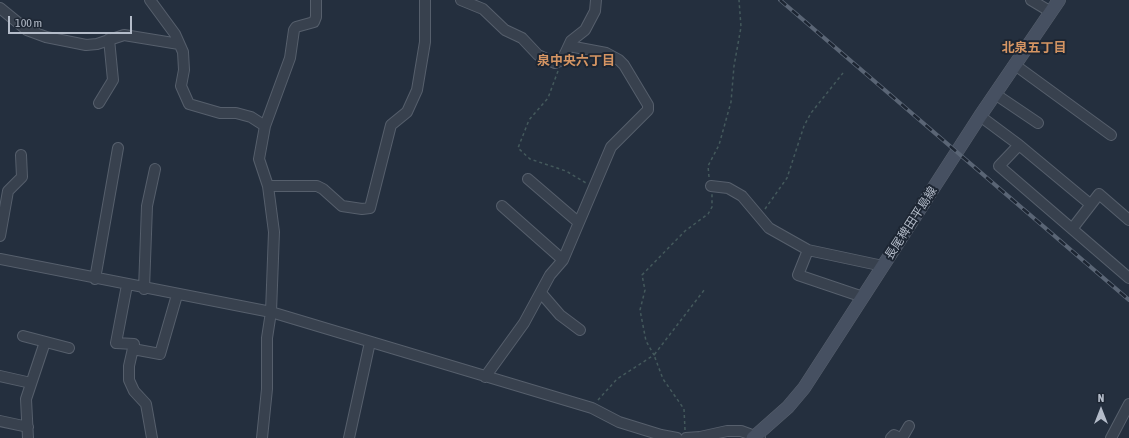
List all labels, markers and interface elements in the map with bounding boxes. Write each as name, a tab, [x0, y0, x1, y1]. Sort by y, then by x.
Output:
scale bar	[10, 8, 134, 34]
text: 100 m	[15, 16, 42, 30]
district label: 北泉五丁目	[1002, 40, 1066, 56]
district label: 泉中央六丁目	[537, 53, 615, 69]
street label: 長尾稗田平島線	[882, 184, 940, 262]
north arrow	[1081, 390, 1121, 430]
text: N	[1098, 392, 1104, 404]

